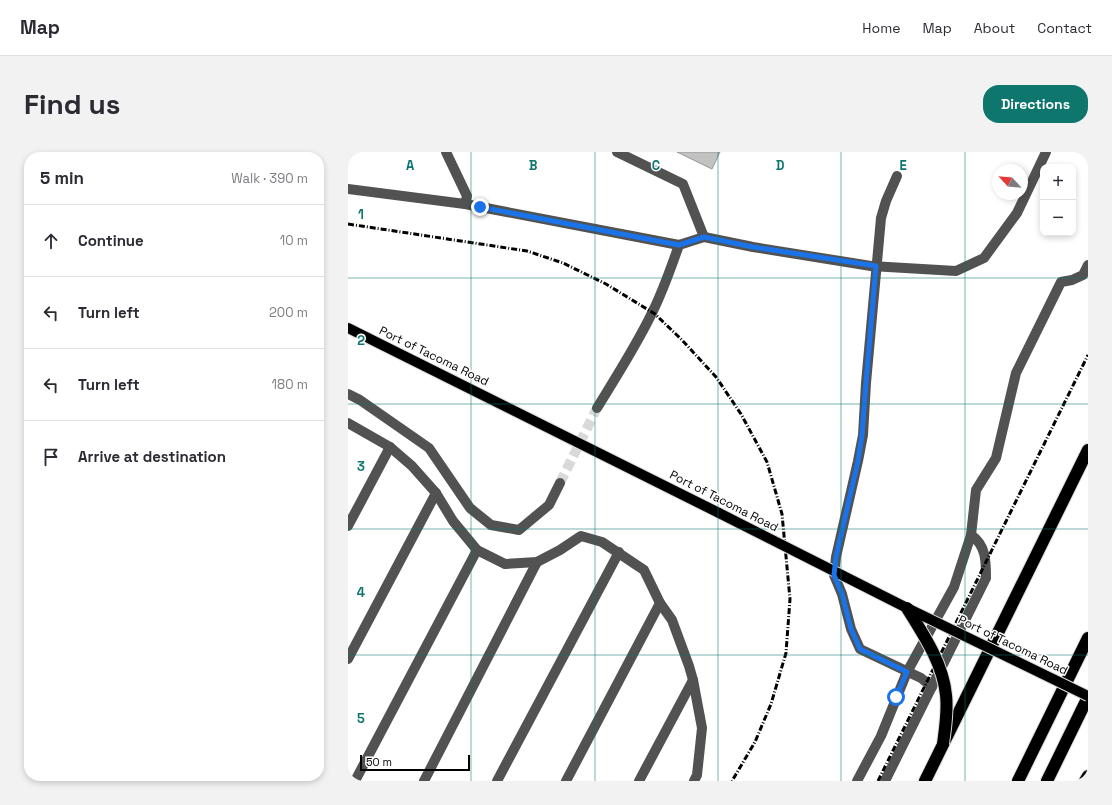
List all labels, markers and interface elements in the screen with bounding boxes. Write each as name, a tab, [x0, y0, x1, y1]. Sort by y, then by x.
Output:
text: Map	[20, 15, 60, 40]
text: Home	[862, 19, 900, 37]
text: Map	[922, 19, 952, 37]
text: About	[974, 19, 1015, 37]
text: Contact	[1037, 19, 1092, 37]
button: Directions	[983, 85, 1088, 123]
text: Find us	[24, 86, 121, 122]
text: A	[406, 157, 415, 174]
text: B	[529, 157, 538, 174]
text: C	[652, 157, 660, 174]
text: D	[776, 157, 785, 174]
text: E	[899, 157, 907, 174]
north arrow	[992, 164, 1028, 200]
map controls	[1040, 164, 1076, 236]
button: +	[1040, 164, 1076, 200]
text: 5 min	[40, 167, 84, 189]
text: Walk · 390 m	[231, 170, 308, 187]
route end	[471, 198, 489, 216]
button: −	[1040, 200, 1076, 236]
text: 1	[358, 206, 364, 223]
icon: ahead	[40, 230, 62, 252]
text: Continue	[78, 231, 144, 250]
text: 10 m	[280, 232, 308, 249]
icon: left	[40, 302, 62, 324]
text: Turn left	[78, 303, 140, 322]
text: 200 m	[269, 304, 308, 321]
street label: Port of Tacoma Road	[377, 323, 491, 389]
text: 2	[357, 332, 365, 349]
icon: left	[40, 374, 62, 396]
text: Turn left	[78, 375, 140, 394]
text: 180 m	[272, 376, 308, 393]
icon: arrive	[40, 446, 62, 468]
text: Arrive at destination	[78, 447, 226, 466]
text: 3	[357, 458, 365, 475]
street label: Port of Tacoma Road	[667, 467, 781, 535]
text: 4	[357, 584, 365, 601]
street label: Port of Tacoma Road	[956, 612, 1070, 678]
route start	[887, 688, 905, 706]
text: 5	[357, 710, 365, 727]
scale bar	[360, 753, 470, 772]
text: 50 m	[366, 755, 392, 769]

